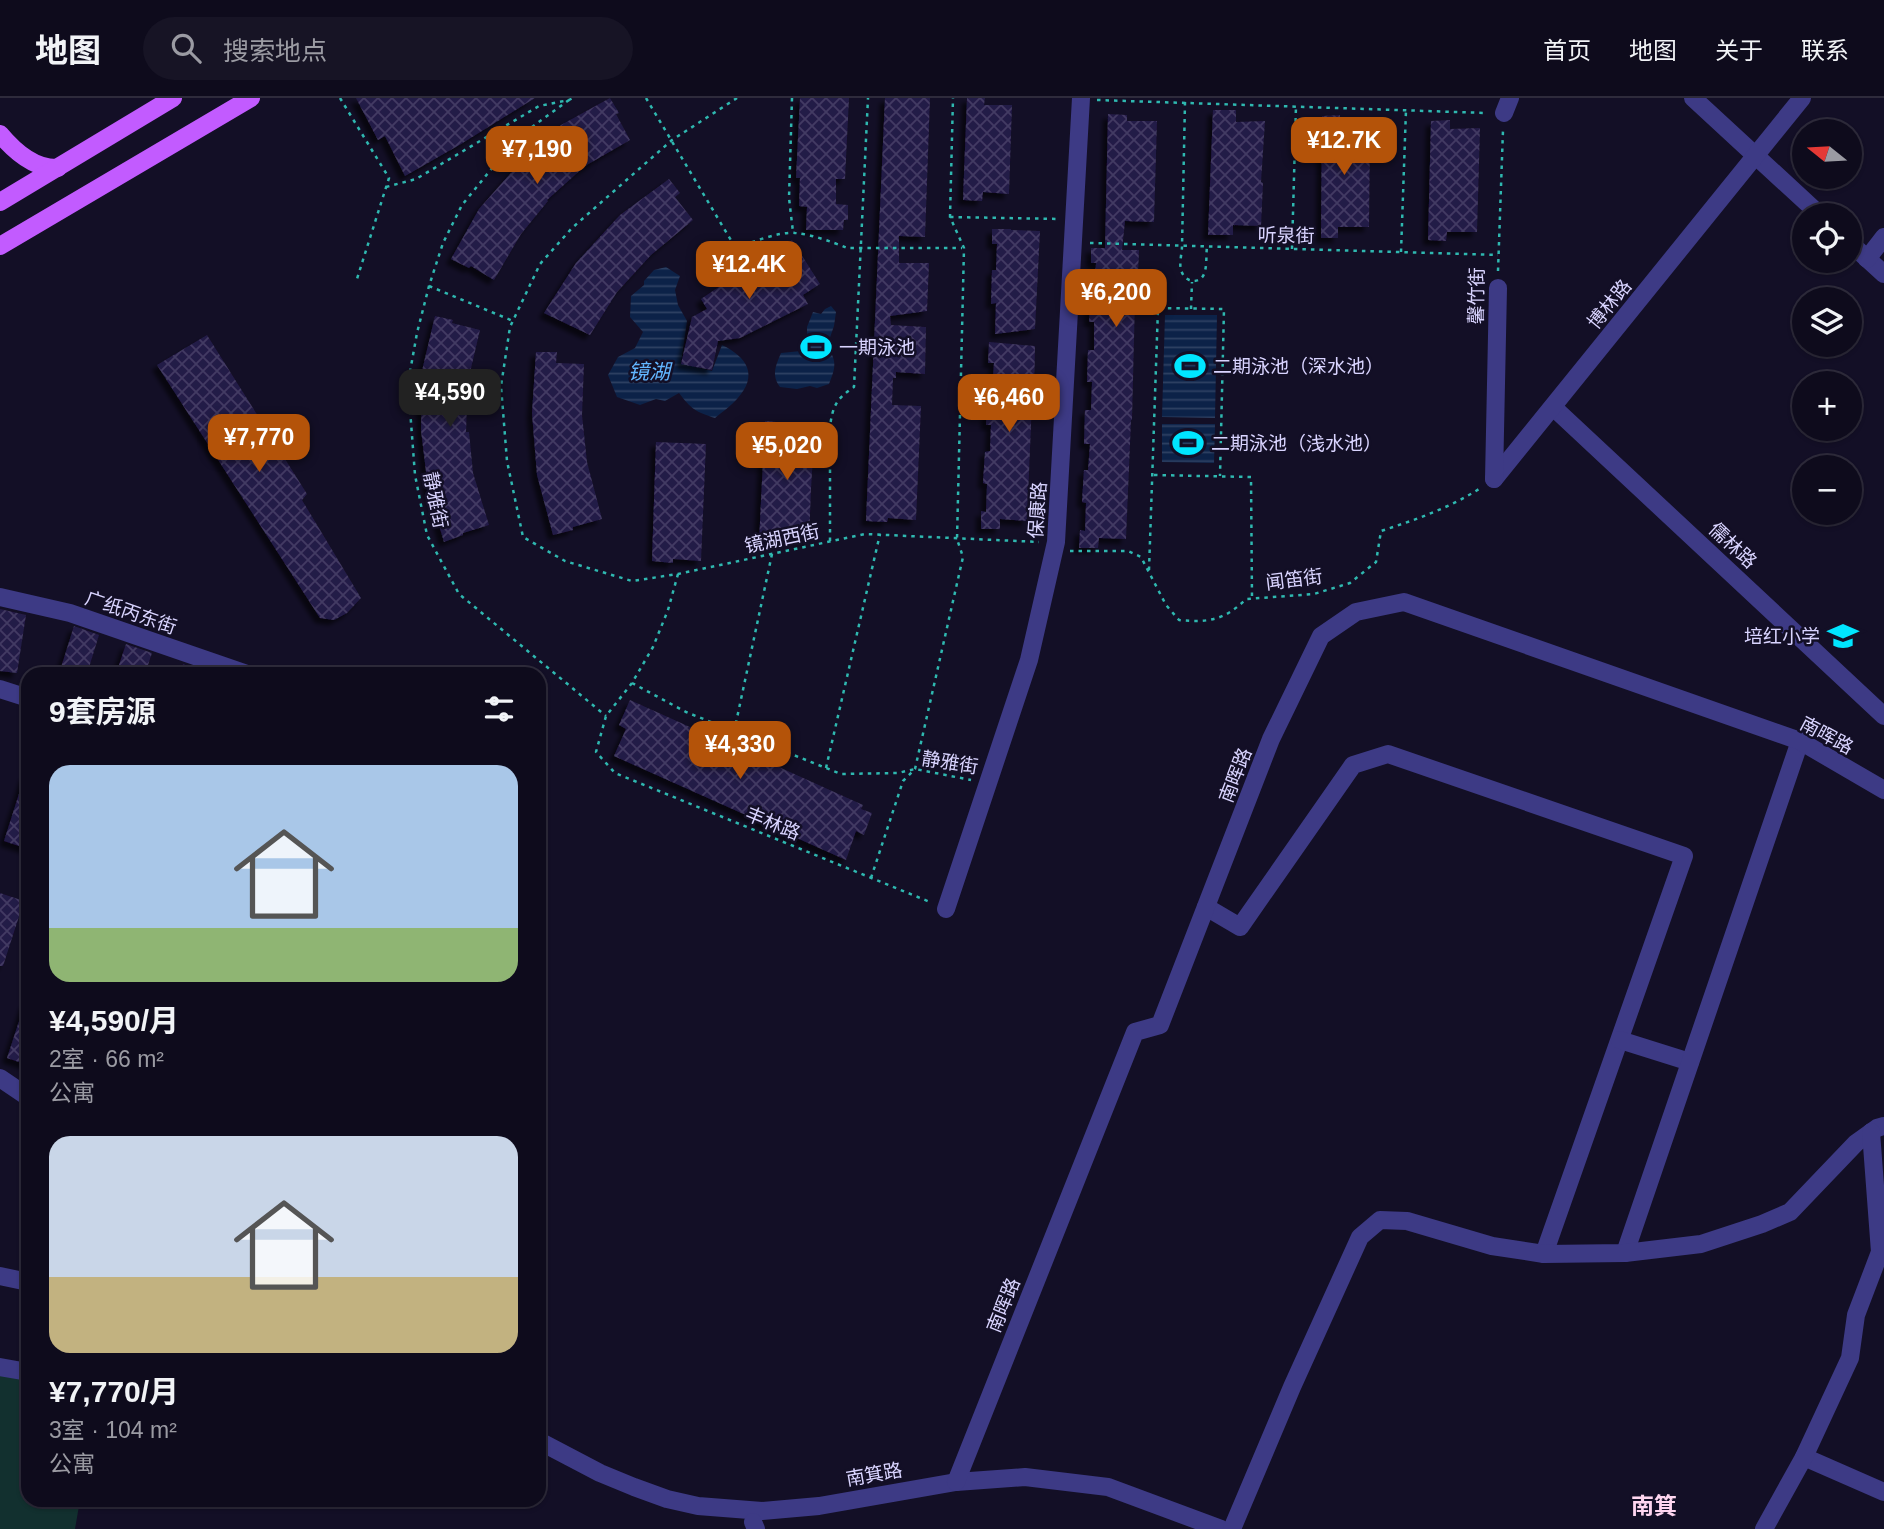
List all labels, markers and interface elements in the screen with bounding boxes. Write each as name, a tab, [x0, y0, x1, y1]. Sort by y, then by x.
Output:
search box	[143, 17, 633, 80]
icon: search	[167, 29, 205, 67]
text: 地图	[35, 32, 101, 69]
text: 搜索地点	[223, 36, 327, 66]
text: 首页	[1543, 37, 1591, 64]
text: 地图	[1629, 37, 1677, 64]
text: 关于	[1715, 37, 1763, 64]
text: 联系	[1801, 37, 1849, 64]
pin: ¥12.7K	[1287, 118, 1401, 177]
north arrow	[1792, 119, 1862, 189]
map controls	[1792, 119, 1862, 525]
pin: ¥7,190	[480, 126, 594, 186]
text: ¥12.7K	[1307, 127, 1381, 153]
text: ¥7,190	[502, 136, 572, 162]
button: locate	[1792, 203, 1862, 273]
street label: 听泉街	[1257, 225, 1315, 246]
pin: ¥12.4K	[692, 242, 806, 301]
text: ¥12.4K	[712, 251, 786, 277]
street label: 馨竹街	[1466, 267, 1487, 325]
pin: ¥6,200	[1059, 270, 1173, 329]
street label: 博林路	[1583, 276, 1635, 333]
text: ¥6,200	[1081, 279, 1151, 305]
button: layers	[1792, 287, 1862, 357]
sports icon: 一期泳池	[799, 330, 833, 364]
place label: 一期泳池	[839, 337, 915, 358]
sports icon: 二期泳池（深水池）	[1173, 349, 1207, 383]
place label: 二期泳池（深水池）	[1213, 356, 1384, 377]
water label: 镜湖	[628, 360, 673, 383]
pin: ¥4,590	[393, 370, 507, 429]
button: +	[1792, 371, 1862, 441]
pin: ¥6,460	[952, 374, 1066, 434]
text: ¥4,590	[415, 379, 485, 405]
text: ¥6,460	[974, 384, 1044, 410]
pin: ¥7,770	[202, 414, 316, 474]
pin: ¥5,020	[730, 422, 844, 482]
text: ¥7,770	[224, 424, 294, 450]
sports icon: 二期泳池（浅水池）	[1171, 426, 1205, 460]
text: ¥5,020	[752, 432, 822, 458]
place label: 二期泳池（浅水池）	[1211, 433, 1382, 454]
button: −	[1792, 455, 1862, 525]
street label: 静雅街	[420, 470, 451, 530]
street label: 保康路	[1025, 481, 1050, 539]
street label: 儒林路	[1705, 518, 1761, 572]
street label: 镜湖西街	[743, 520, 821, 557]
street label: 闻笛街	[1264, 566, 1324, 593]
street label: 广纸丙东街	[82, 587, 179, 638]
school or university icon: 培红小学	[1826, 619, 1860, 653]
place label: 培红小学	[1744, 626, 1820, 647]
icon: filters	[480, 690, 518, 728]
text: 9套房源	[49, 695, 156, 728]
street label: 南晖路	[1797, 713, 1857, 758]
pin: ¥4,330	[683, 722, 797, 781]
text: ¥4,330	[705, 731, 775, 757]
street label: 南晖路	[1215, 745, 1255, 806]
street label: 静雅街	[920, 748, 980, 777]
street label: 丰林路	[742, 803, 803, 844]
icon: home	[221, 811, 347, 937]
text: ¥4,590/月	[49, 1004, 179, 1037]
text: 2室 · 66 m²	[49, 1046, 164, 1072]
text: 公寓	[49, 1080, 95, 1106]
icon: home	[221, 1182, 347, 1308]
street label: 南晖路	[983, 1275, 1024, 1336]
text: ¥7,770/月	[49, 1375, 179, 1408]
text: 3室 · 104 m²	[49, 1417, 177, 1443]
text: 公寓	[49, 1451, 95, 1477]
street label: 南箕路	[844, 1459, 904, 1490]
district label: 南箕	[1631, 1493, 1677, 1519]

